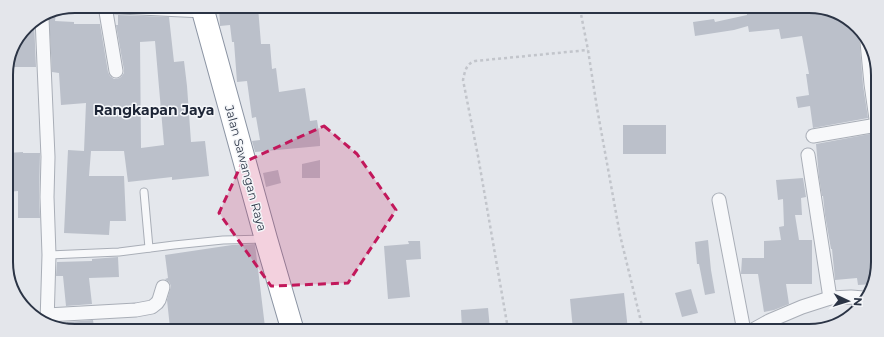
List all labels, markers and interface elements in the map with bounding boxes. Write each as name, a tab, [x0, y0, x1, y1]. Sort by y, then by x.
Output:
district label: Rangkapan Jaya	[94, 101, 214, 119]
street label: Jalan Sawangan Raya	[222, 102, 270, 233]
north arrow	[828, 281, 868, 321]
text: N	[851, 297, 865, 307]

